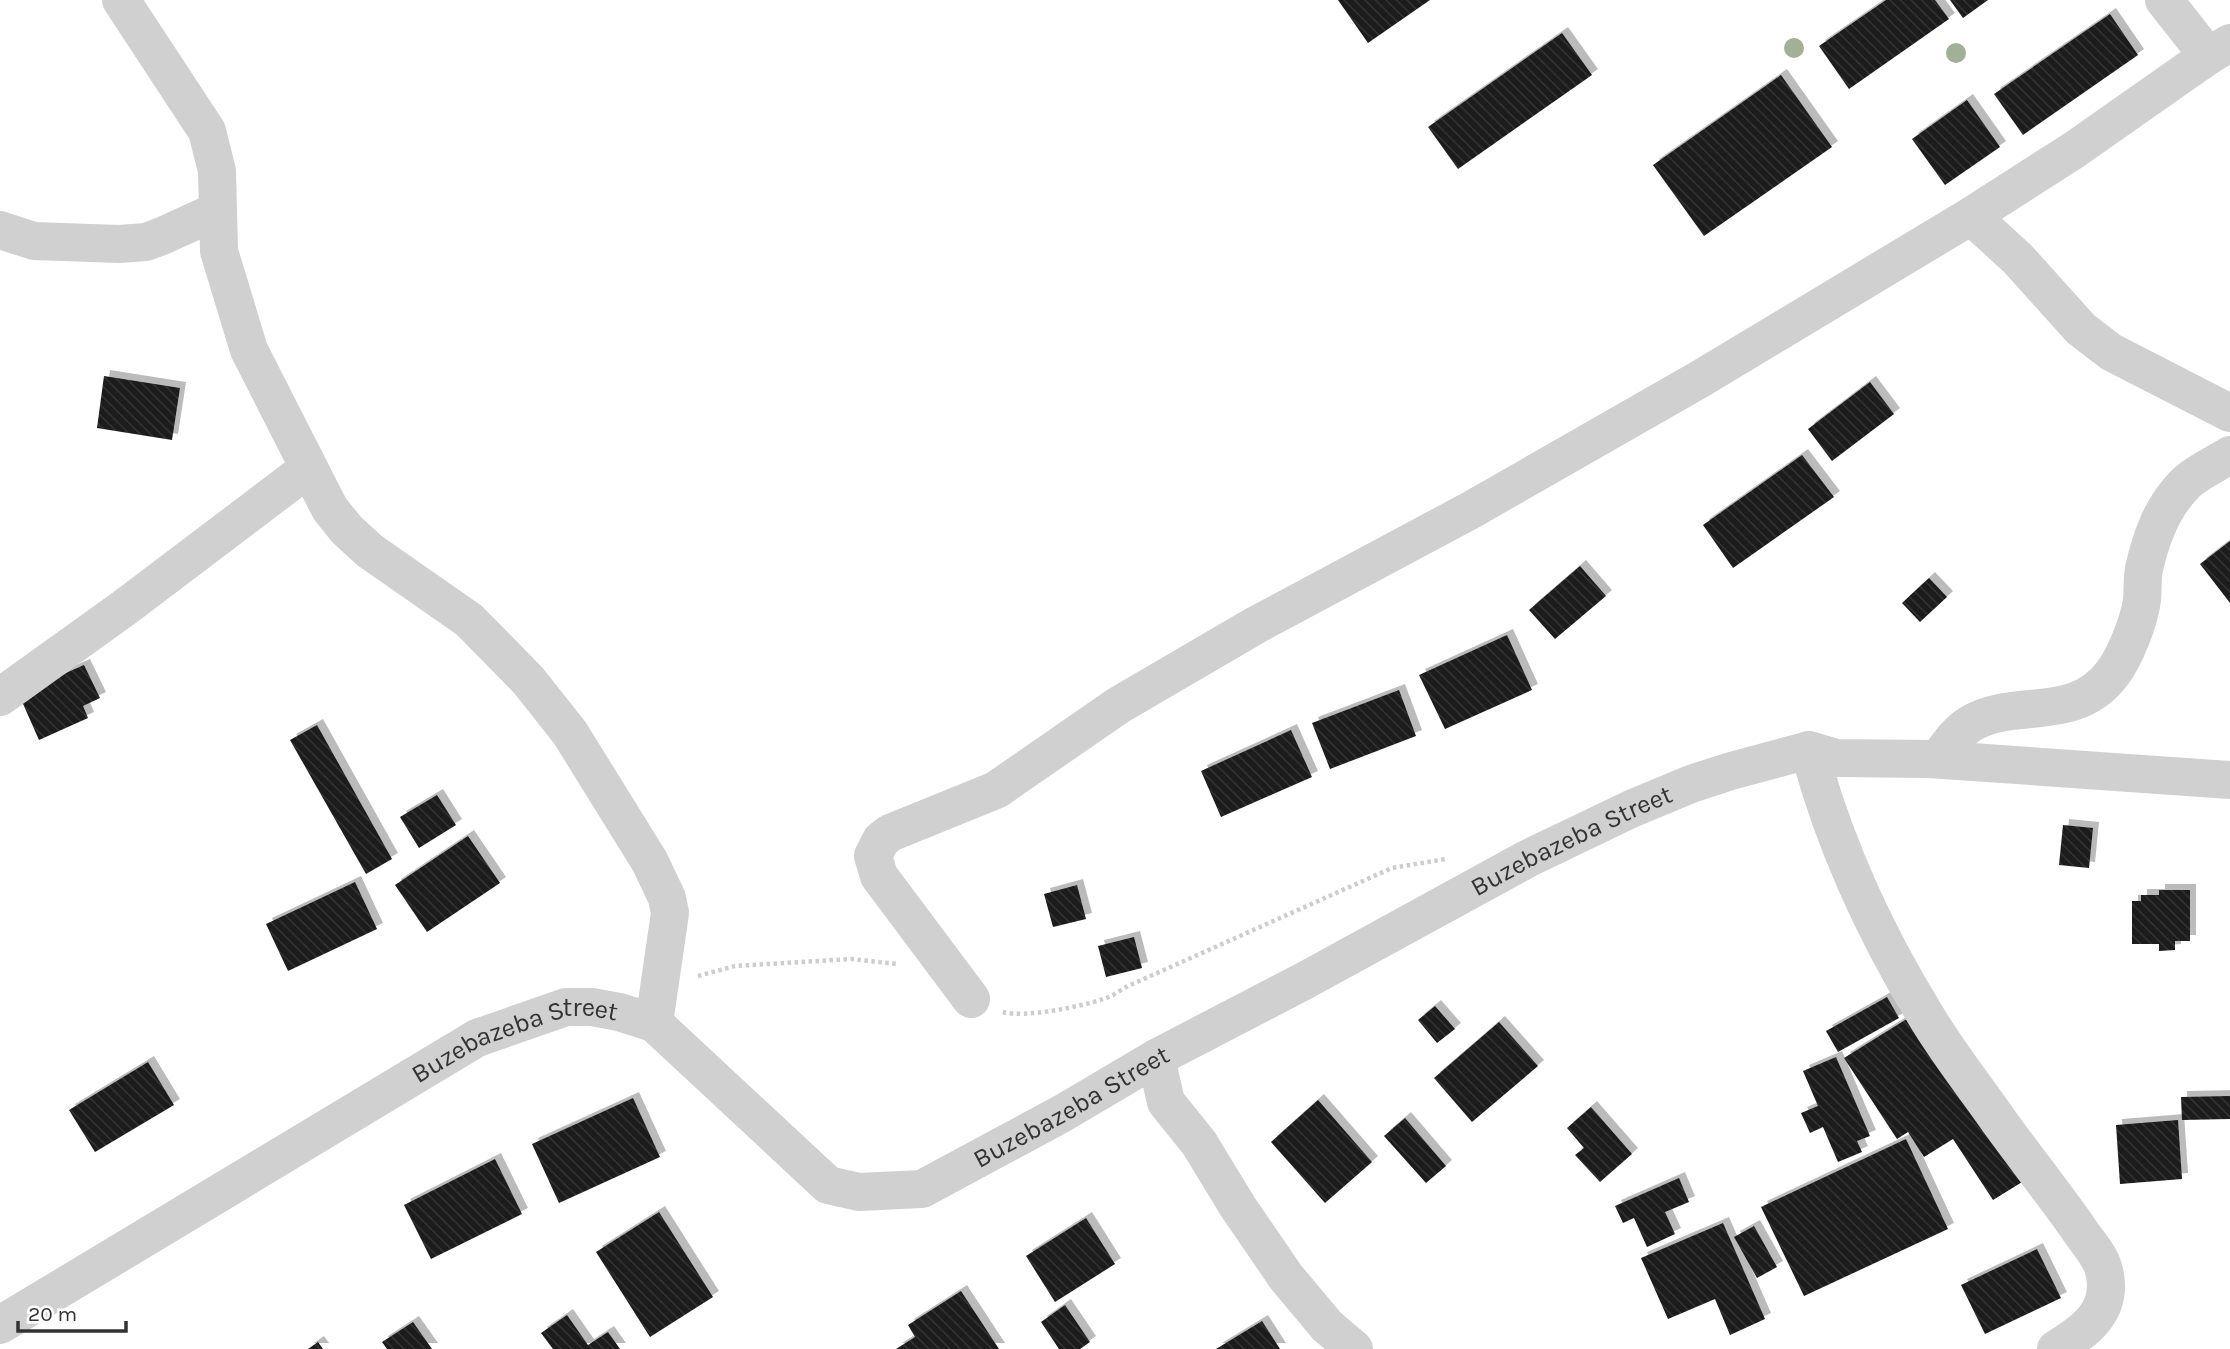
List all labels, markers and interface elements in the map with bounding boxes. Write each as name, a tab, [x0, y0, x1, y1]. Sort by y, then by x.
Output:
street label: Buzebazeba Street	[1465, 779, 1677, 903]
street label: Buzebazeba Street	[406, 992, 621, 1090]
street label: Buzebazeba Street	[968, 1039, 1174, 1175]
scale bar	[18, 1290, 126, 1334]
text: 20 m	[28, 1302, 77, 1326]

